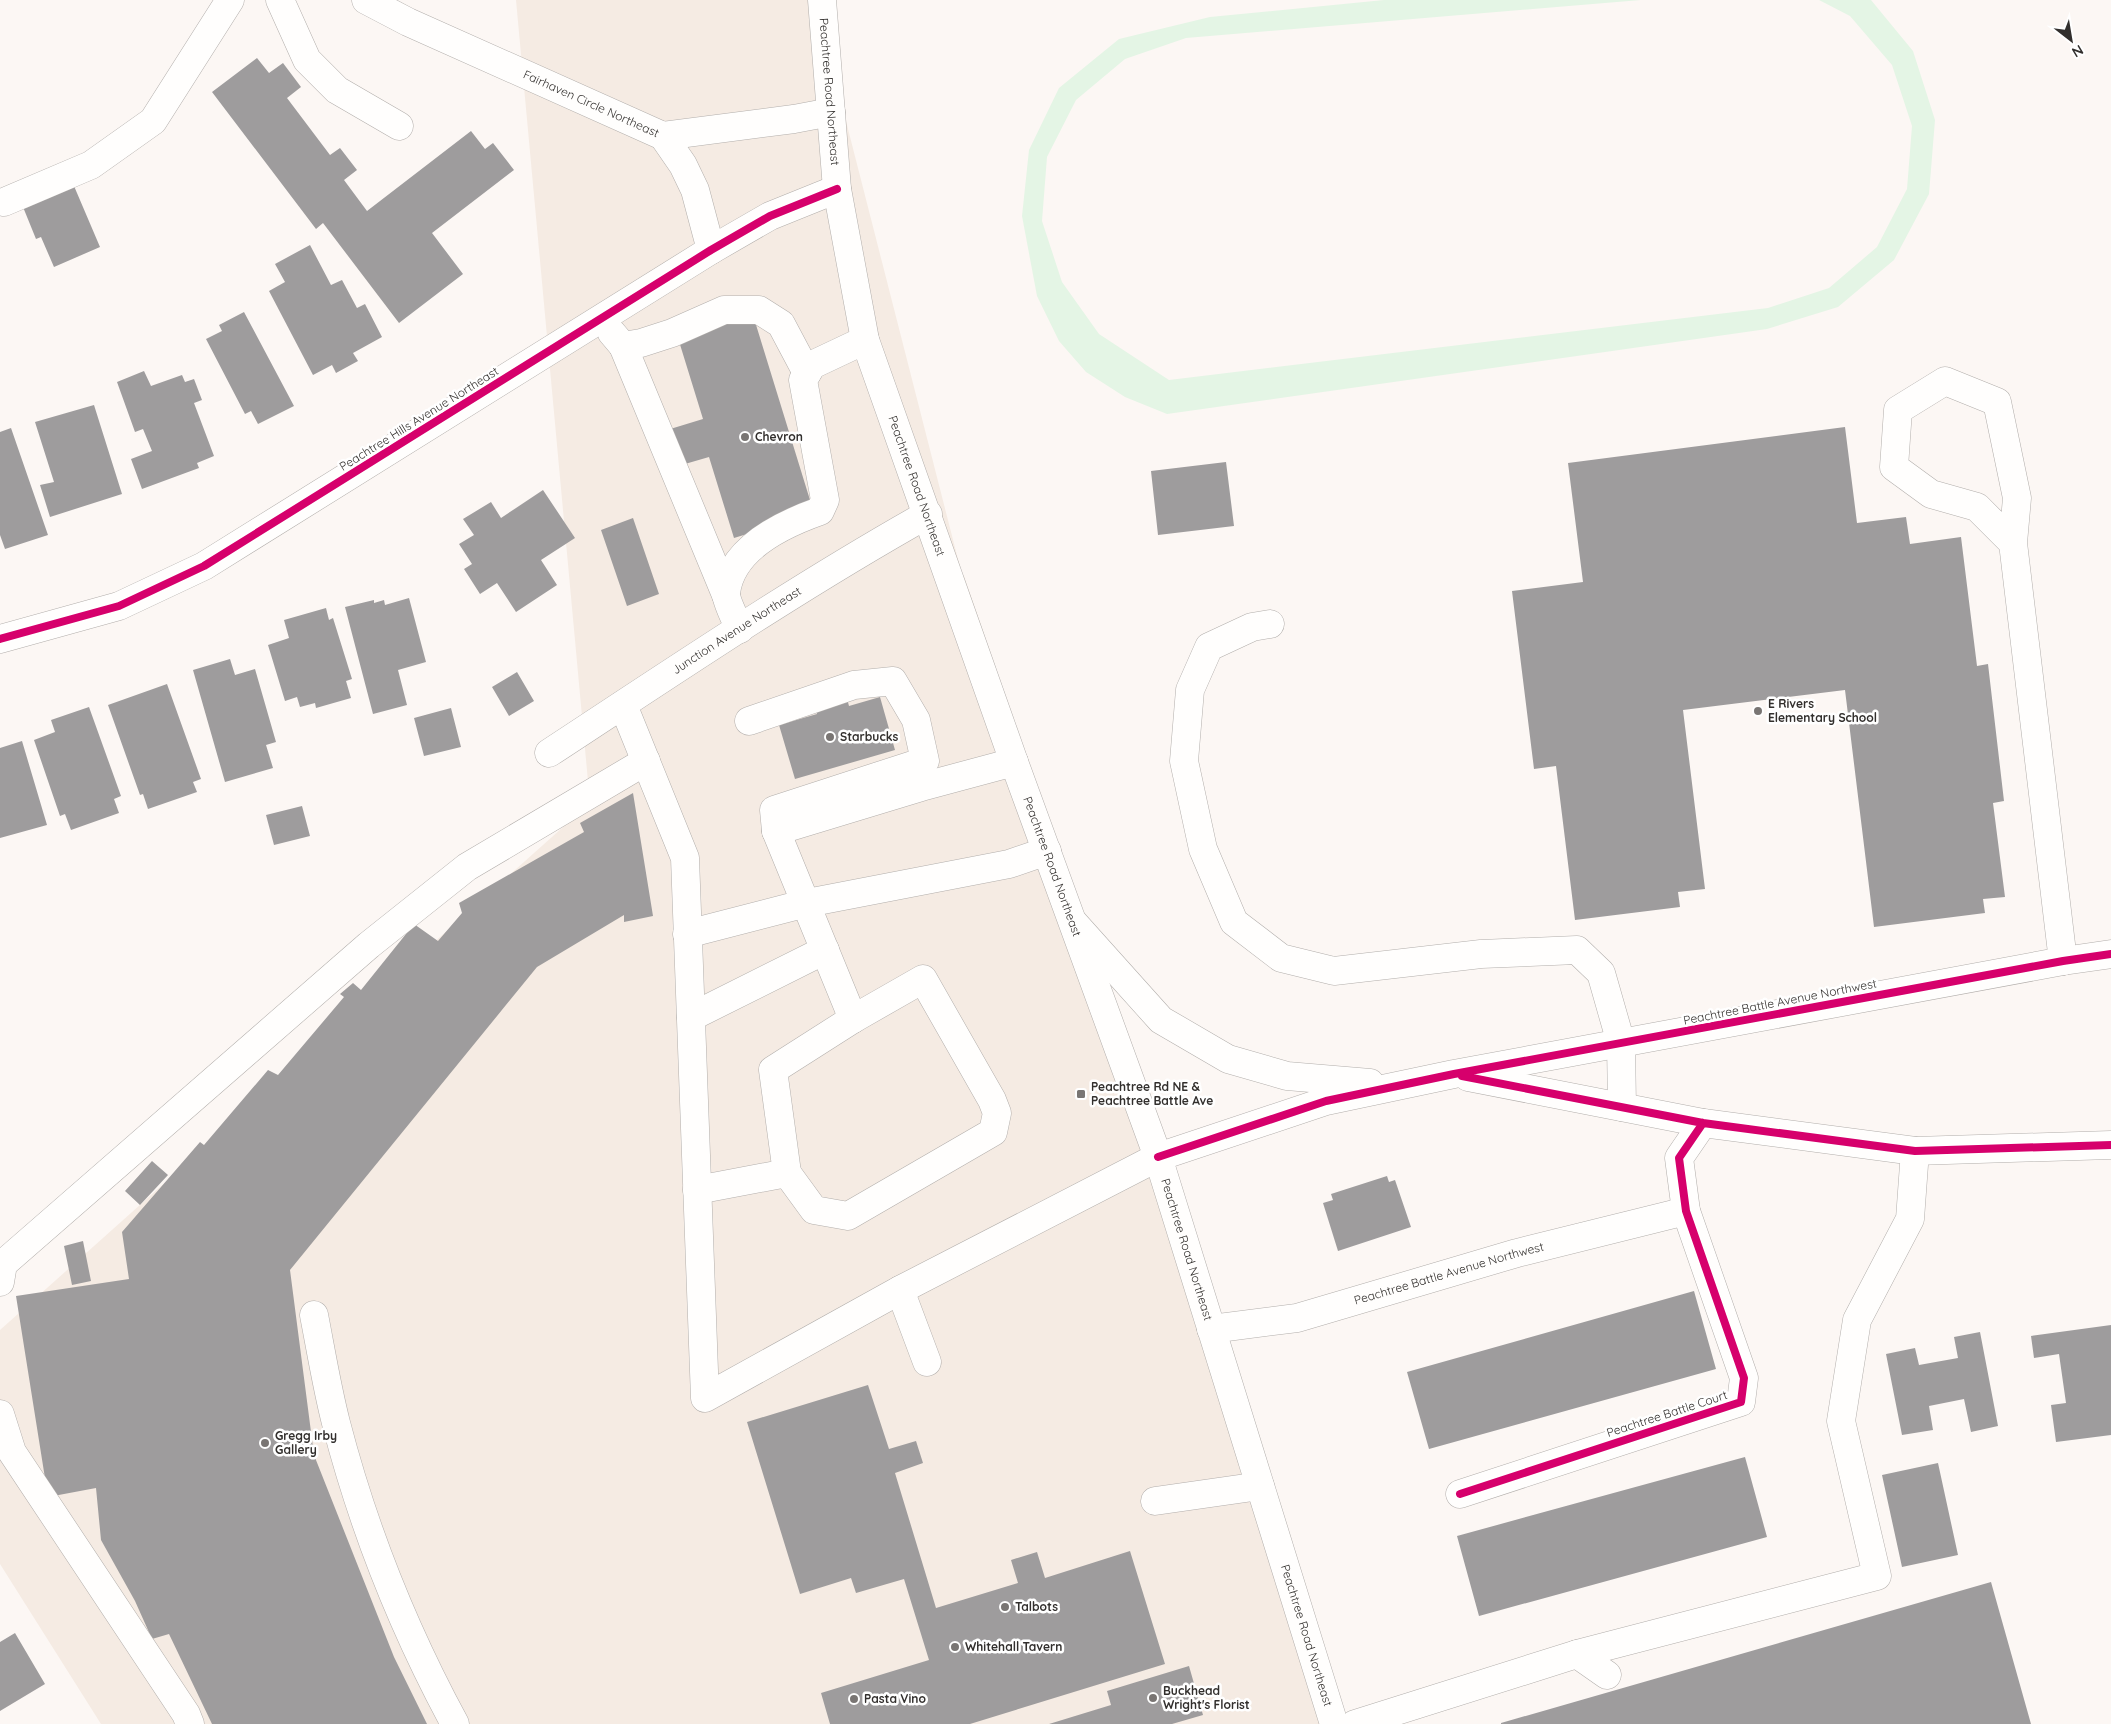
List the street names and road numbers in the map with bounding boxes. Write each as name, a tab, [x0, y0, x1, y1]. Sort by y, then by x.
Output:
street label: Peachtree Road Northeast	[816, 17, 843, 166]
street label: Fairhaven Circle Northeast	[521, 66, 662, 140]
street label: Peachtree Hills Avenue Northeast	[336, 363, 501, 474]
street label: Peachtree Road Northeast	[885, 414, 949, 558]
street label: Junction Avenue Northeast	[669, 583, 804, 677]
street label: Peachtree Road Northeast	[1020, 794, 1085, 938]
street label: Peachtree Battle Avenue Northwest	[1682, 975, 1878, 1028]
street label: Peachtree Road Northeast	[1158, 1177, 1216, 1322]
street label: Peachtree Battle Avenue Northwest	[1352, 1239, 1545, 1308]
street label: Peachtree Battle Court	[1605, 1387, 1729, 1440]
street label: Peachtree Road Northeast	[1278, 1562, 1336, 1708]

